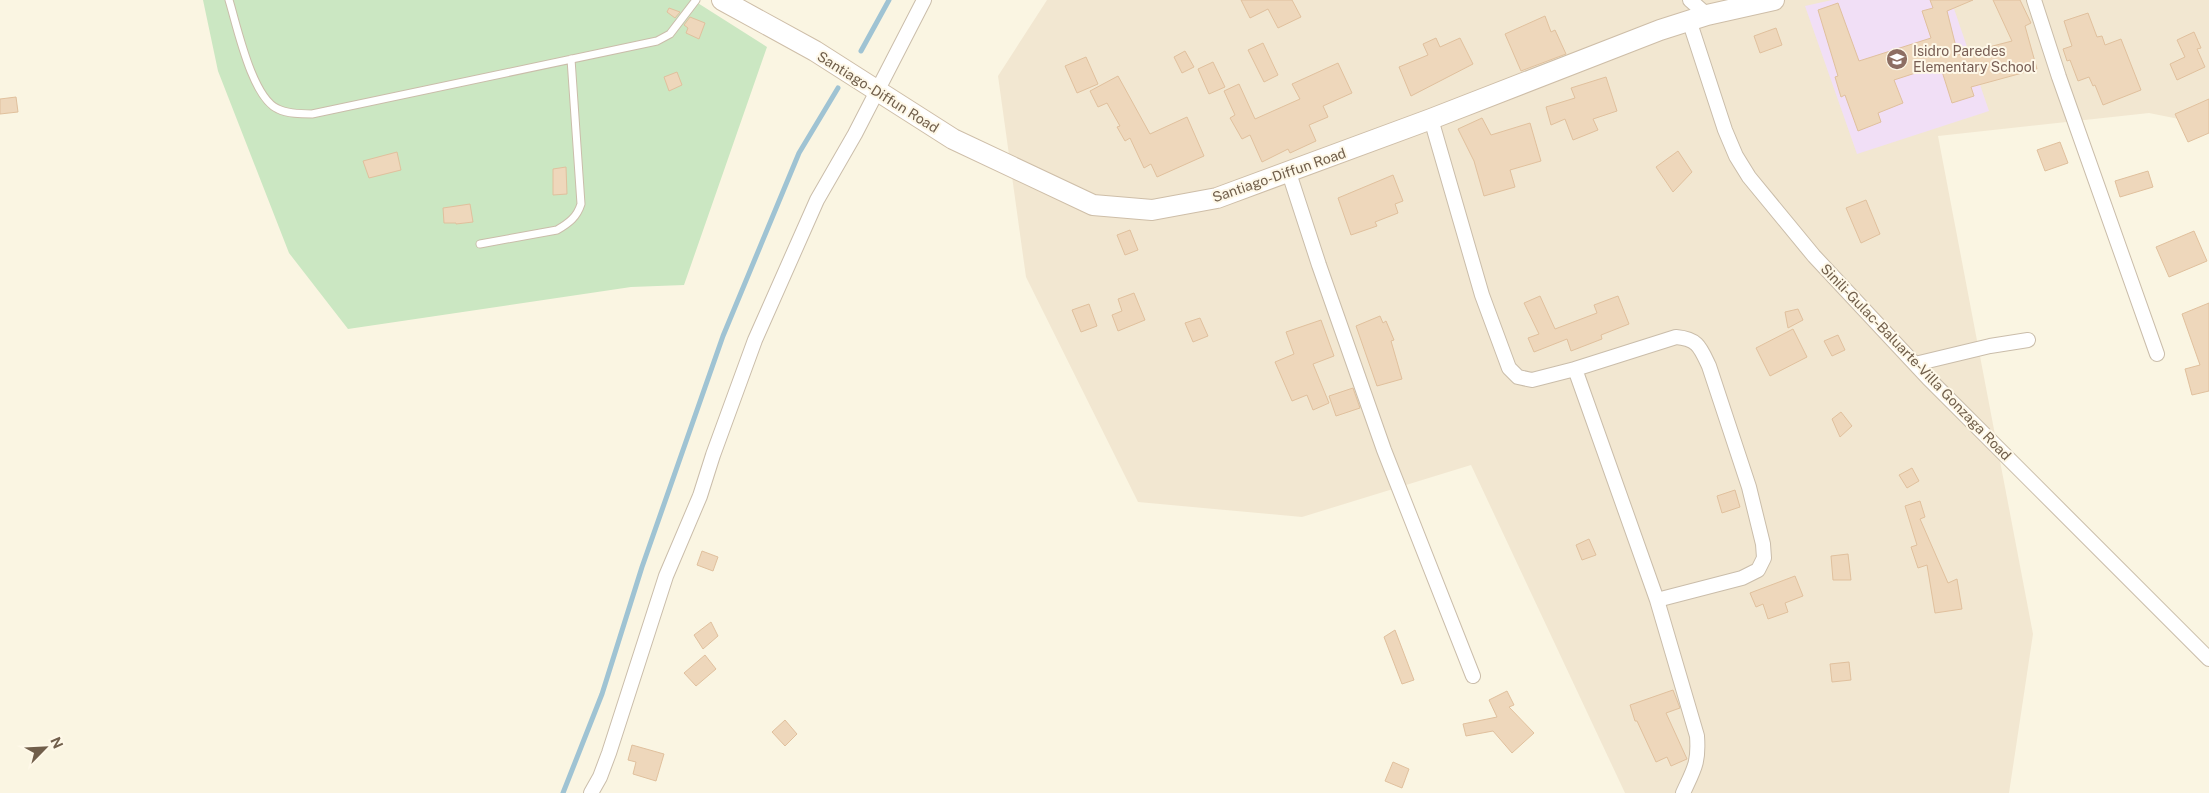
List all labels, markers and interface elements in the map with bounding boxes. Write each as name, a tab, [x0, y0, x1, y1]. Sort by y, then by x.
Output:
place label: Isidro Paredes Elementary School	[1913, 43, 2036, 75]
school or university icon: Isidro Paredes Elementary School	[1885, 47, 1909, 71]
street label: Santiago-Diffun Road	[814, 48, 942, 136]
street label: Santiago-Diffun Road	[1210, 145, 1348, 205]
street label: Sinili-Gulac-Baluarte-Villa Gonzaga Road	[1818, 261, 2014, 463]
north arrow	[20, 723, 70, 773]
text: N	[47, 734, 66, 751]

